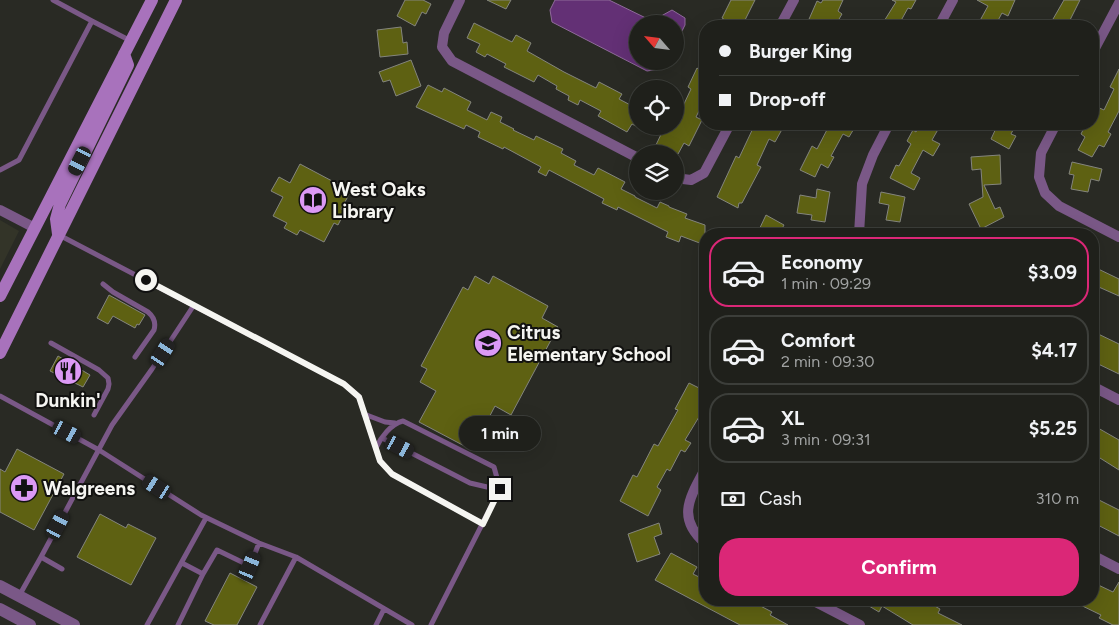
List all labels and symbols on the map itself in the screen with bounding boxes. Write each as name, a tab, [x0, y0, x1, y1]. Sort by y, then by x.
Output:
north arrow	[629, 15, 684, 70]
car	[66, 144, 93, 178]
place label: West Oaks Library	[332, 178, 426, 223]
library icon: West Oaks Library	[298, 185, 328, 215]
route start	[135, 269, 157, 291]
place label: Citrus Elementary School	[507, 321, 671, 366]
school or university icon: Citrus Elementary School	[473, 328, 503, 358]
car	[148, 336, 177, 370]
restaurant icon: Dunkin'	[53, 356, 83, 386]
place label: Dunkin'	[35, 389, 101, 412]
callout: 1 min	[459, 416, 541, 452]
car	[50, 418, 83, 446]
car	[383, 433, 416, 461]
pharmacy icon: Walgreens	[9, 473, 39, 503]
car	[140, 473, 173, 501]
place label: Walgreens	[43, 477, 135, 500]
route end	[489, 478, 511, 500]
car	[44, 508, 71, 542]
car	[237, 549, 262, 583]

